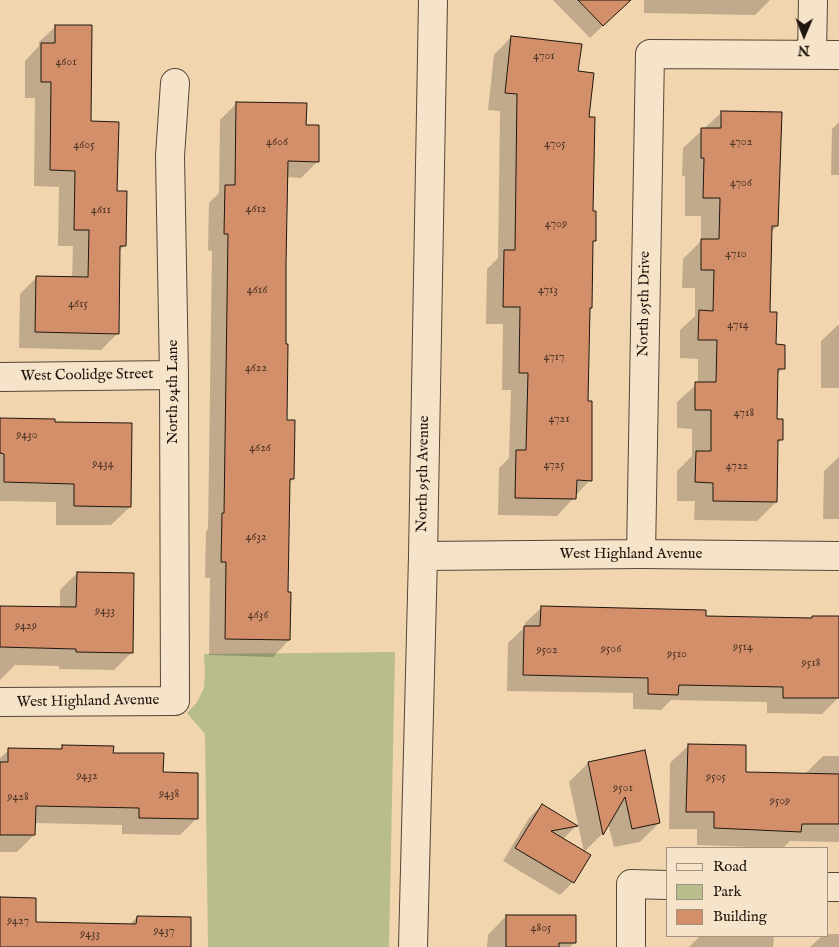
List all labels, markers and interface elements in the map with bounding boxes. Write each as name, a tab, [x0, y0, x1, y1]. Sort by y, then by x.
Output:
north arrow	[779, 10, 829, 60]
text: N	[798, 41, 810, 59]
house number: 4701	[533, 50, 555, 64]
house number: 4601	[55, 56, 77, 70]
house number: 4606	[266, 136, 288, 150]
house number: 4702	[730, 136, 752, 150]
house number: 4705	[544, 138, 566, 152]
house number: 4605	[73, 139, 95, 153]
house number: 4706	[730, 177, 752, 191]
house number: 4612	[246, 203, 266, 217]
house number: 4611	[91, 204, 111, 218]
house number: 4709	[545, 218, 567, 232]
house number: 4710	[725, 248, 747, 262]
street label: North 95th Drive	[635, 251, 655, 357]
house number: 4616	[247, 284, 267, 298]
house number: 4713	[538, 284, 558, 298]
house number: 4615	[68, 298, 88, 312]
house number: 4714	[727, 319, 749, 333]
street label: North 94th Lane	[165, 340, 183, 444]
house number: 4717	[543, 351, 565, 365]
house number: 4622	[245, 362, 267, 376]
street label: West Coolidge Street	[21, 366, 153, 386]
house number: 4718	[734, 407, 754, 421]
house number: 4721	[548, 413, 570, 427]
street label: North 95th Avenue	[414, 415, 434, 533]
house number: 9430	[16, 429, 38, 443]
house number: 4626	[249, 442, 271, 456]
house number: 9434	[92, 458, 114, 472]
house number: 4725	[543, 459, 565, 473]
house number: 4722	[726, 460, 748, 474]
house number: 4632	[245, 531, 267, 545]
street label: West Highland Avenue	[560, 546, 702, 564]
house number: 9433	[95, 605, 115, 619]
house number: 4636	[248, 609, 268, 623]
house number: 9429	[15, 620, 37, 634]
house number: 9514	[733, 641, 753, 655]
house number: 9506	[601, 643, 621, 657]
house number: 9502	[536, 644, 558, 658]
house number: 9510	[667, 648, 687, 662]
house number: 9518	[802, 657, 820, 671]
street label: West Highland Avenue	[16, 692, 160, 712]
house number: 9432	[76, 770, 98, 784]
house number: 9505	[706, 771, 726, 785]
house number: 9501	[613, 782, 633, 796]
house number: 9438	[159, 788, 179, 802]
house number: 9428	[7, 791, 29, 805]
house number: 9509	[770, 795, 790, 809]
legend	[666, 847, 829, 937]
text: Road	[713, 857, 747, 876]
text: Park	[713, 882, 742, 901]
text: Building	[713, 907, 767, 926]
house number: 9427	[7, 915, 29, 929]
house number: 4805	[531, 922, 551, 936]
house number: 9437	[153, 925, 175, 939]
house number: 9433	[80, 928, 100, 942]

